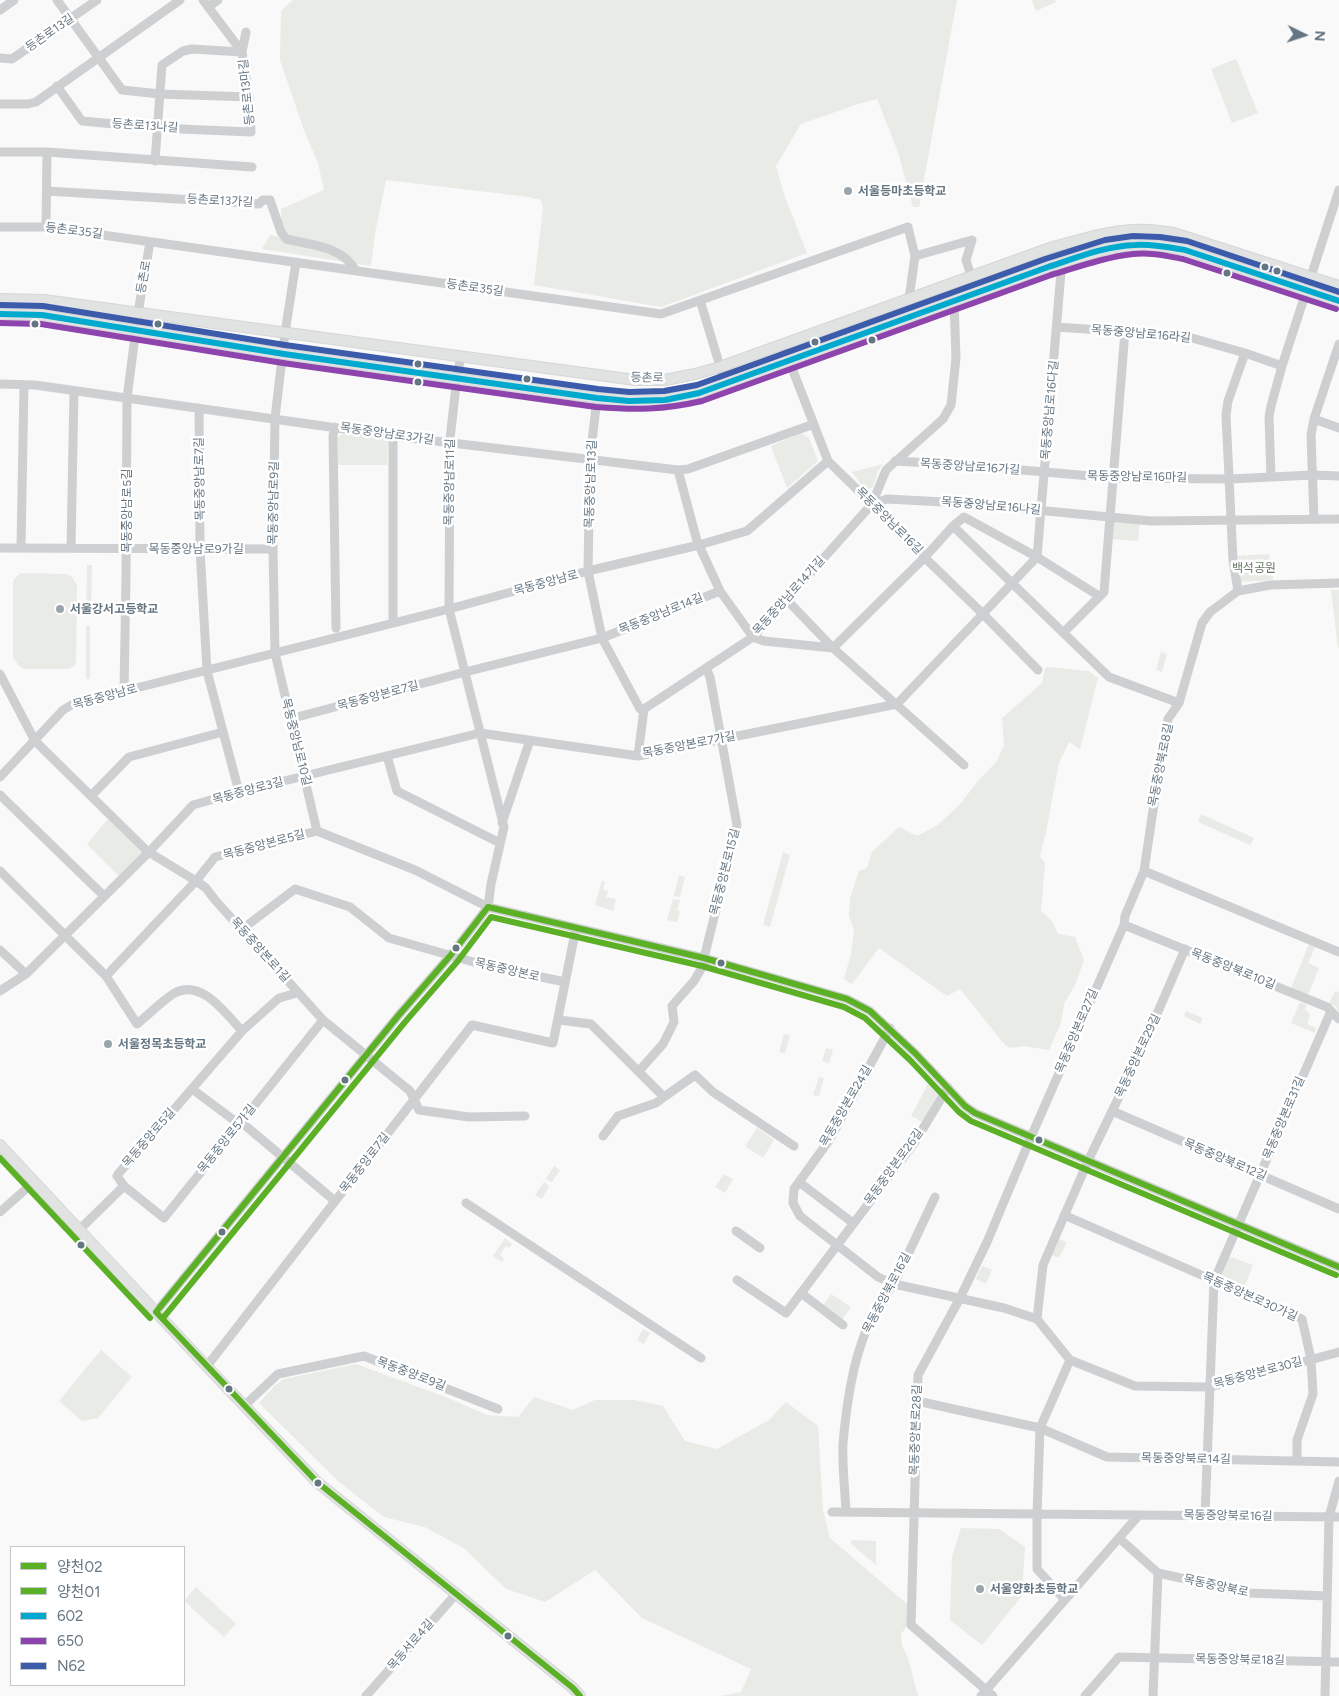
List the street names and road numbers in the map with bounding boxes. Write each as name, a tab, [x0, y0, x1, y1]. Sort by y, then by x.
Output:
street label: 등촌로13길	[23, 11, 77, 55]
street label: 등촌로13마길	[236, 58, 258, 126]
street label: 등촌로13나길	[111, 116, 179, 136]
street label: 등촌로13가길	[186, 192, 254, 210]
street label: 등촌로35길	[45, 220, 103, 242]
street label: 등촌로	[134, 259, 154, 295]
street label: 등촌로35길	[445, 277, 505, 299]
street label: 목동중앙남로16라길	[1091, 322, 1191, 346]
street label: 목동중앙남로16다길	[1038, 360, 1062, 460]
street label: 등촌로	[630, 371, 664, 385]
street label: 목동중앙남로3가길	[339, 420, 435, 448]
street label: 목동중앙남로7길	[192, 437, 208, 521]
street label: 목동중앙남로11길	[442, 438, 458, 526]
street label: 목동중앙남로13길	[582, 439, 600, 529]
street label: 목동중앙남로16가길	[920, 456, 1020, 478]
street label: 목동중앙남로9길	[266, 461, 282, 545]
street label: 목동중앙남로5길	[120, 469, 134, 553]
street label: 목동중앙남로16마길	[1087, 469, 1187, 485]
street label: 목동중앙남로16길	[852, 484, 926, 558]
street label: 목동중앙남로16나길	[941, 494, 1041, 518]
street label: 목동중앙남로9가길	[148, 542, 244, 556]
street label: 목동중앙남로14가길	[750, 554, 828, 638]
street label: 목동중앙남로	[512, 567, 580, 599]
street label: 목동중앙남로14길	[617, 591, 705, 637]
street label: 목동중앙본로7길	[336, 678, 420, 714]
street label: 목동중앙남로	[71, 681, 139, 713]
street label: 목동중앙남로10길	[278, 697, 314, 787]
street label: 목동중앙북로8길	[1146, 722, 1176, 808]
street label: 목동중앙본로7가길	[641, 729, 737, 761]
street label: 목동중앙로3길	[211, 775, 285, 807]
street label: 목동중앙본로5길	[221, 827, 307, 863]
street label: 목동중앙본로15길	[707, 827, 743, 917]
street label: 목동중앙본로1길	[227, 915, 293, 985]
street label: 목동중앙북로10길	[1189, 945, 1277, 993]
street label: 목동중앙본로	[473, 956, 541, 984]
street label: 목동중앙본로27길	[1053, 987, 1101, 1075]
street label: 목동중앙본로29길	[1112, 1012, 1164, 1100]
street label: 목동중앙본로24길	[817, 1063, 875, 1149]
street label: 목동중앙본로31길	[1260, 1074, 1308, 1162]
street label: 목동중앙로5가길	[195, 1102, 259, 1176]
street label: 목동중앙로5길	[120, 1106, 178, 1170]
street label: 목동중앙본로26길	[861, 1126, 927, 1208]
street label: 목동중앙로7길	[337, 1130, 393, 1196]
street label: 목동중앙북로12길	[1181, 1136, 1269, 1184]
street label: 목동중앙북로16길	[860, 1250, 914, 1336]
street label: 목동중앙본로30가길	[1200, 1270, 1300, 1324]
street label: 목동중앙로9길	[374, 1354, 448, 1394]
street label: 목동중앙본로30길	[1212, 1354, 1304, 1392]
street label: 목동중앙본로28길	[907, 1384, 925, 1476]
street label: 목동중앙북로14길	[1141, 1451, 1231, 1467]
street label: 목동중앙북로16길	[1183, 1508, 1273, 1524]
street label: 목동중앙북로	[1182, 1572, 1250, 1600]
street label: 목동서로4길	[385, 1617, 437, 1673]
street label: 목동중앙북로18길	[1195, 1652, 1285, 1668]

